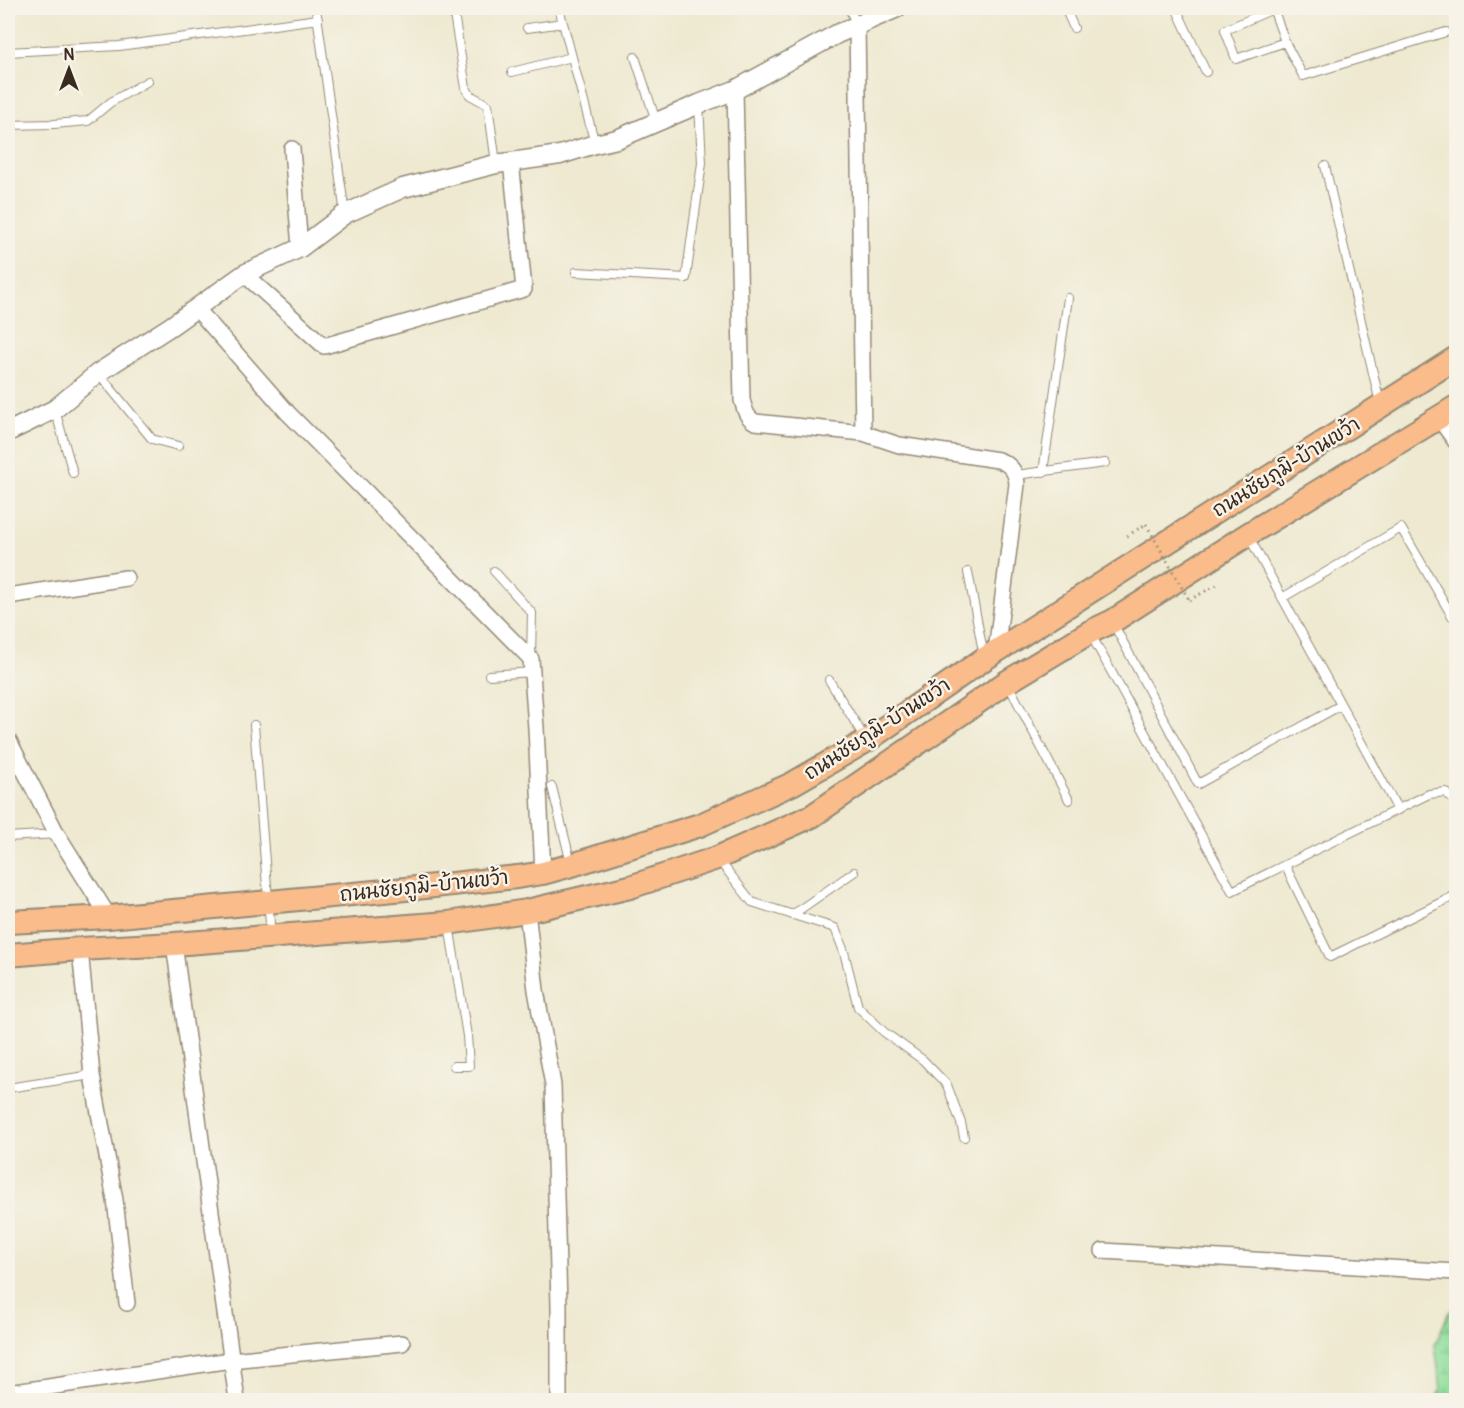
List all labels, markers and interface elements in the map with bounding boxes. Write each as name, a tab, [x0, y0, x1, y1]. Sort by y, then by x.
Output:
north arrow	[39, 39, 99, 99]
text: N	[64, 45, 75, 65]
street label: ถนนชัยภูมิ-บ้านเขว้า	[1207, 411, 1366, 525]
street label: ถนนชัยภูมิ-บ้านเขว้า	[799, 672, 956, 788]
street label: ถนนชัยภูมิ-บ้านเขว้า	[338, 864, 510, 910]

